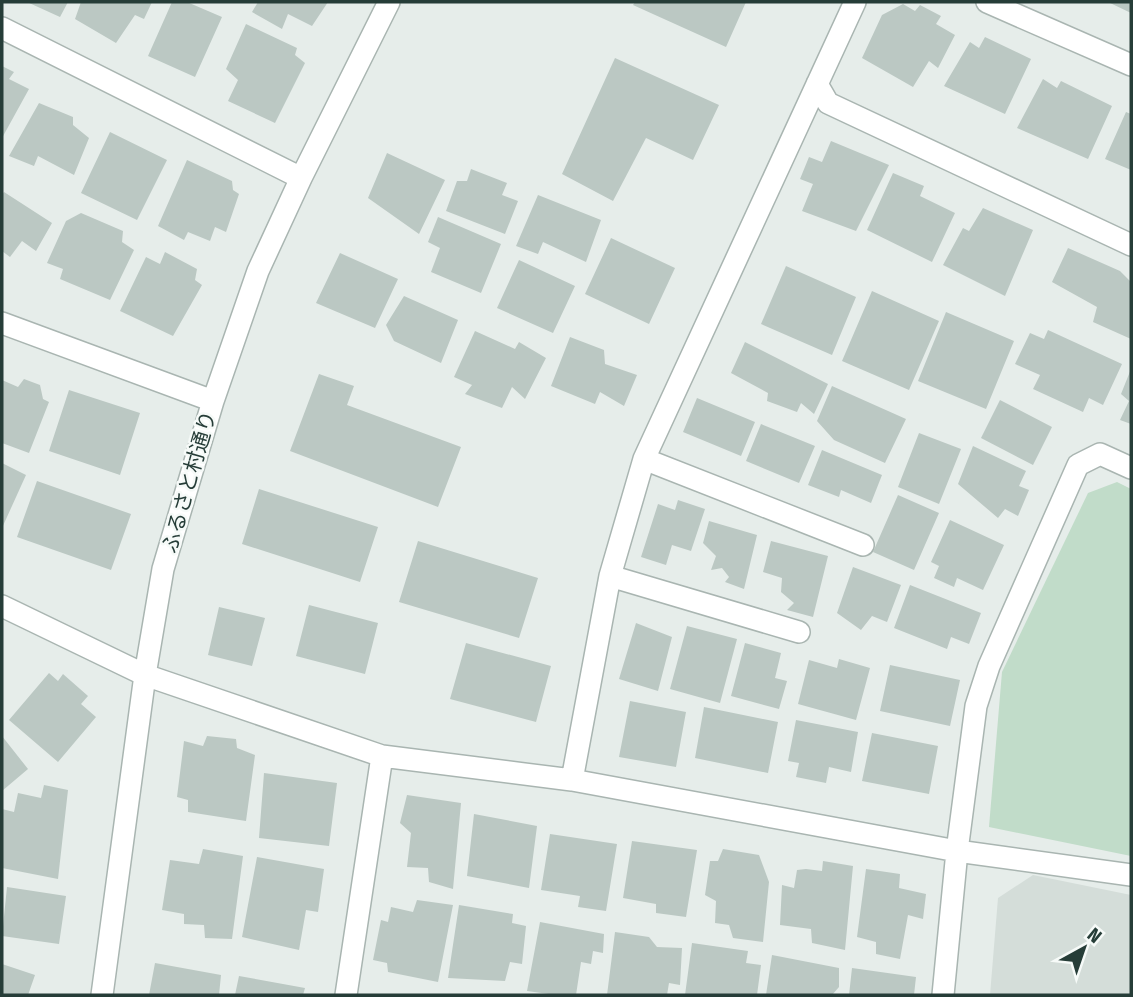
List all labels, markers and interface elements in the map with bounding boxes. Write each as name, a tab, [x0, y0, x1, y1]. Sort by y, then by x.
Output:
street label: ふるさと村通り	[156, 408, 222, 556]
north arrow	[1049, 913, 1119, 983]
text: N	[1083, 923, 1106, 948]

